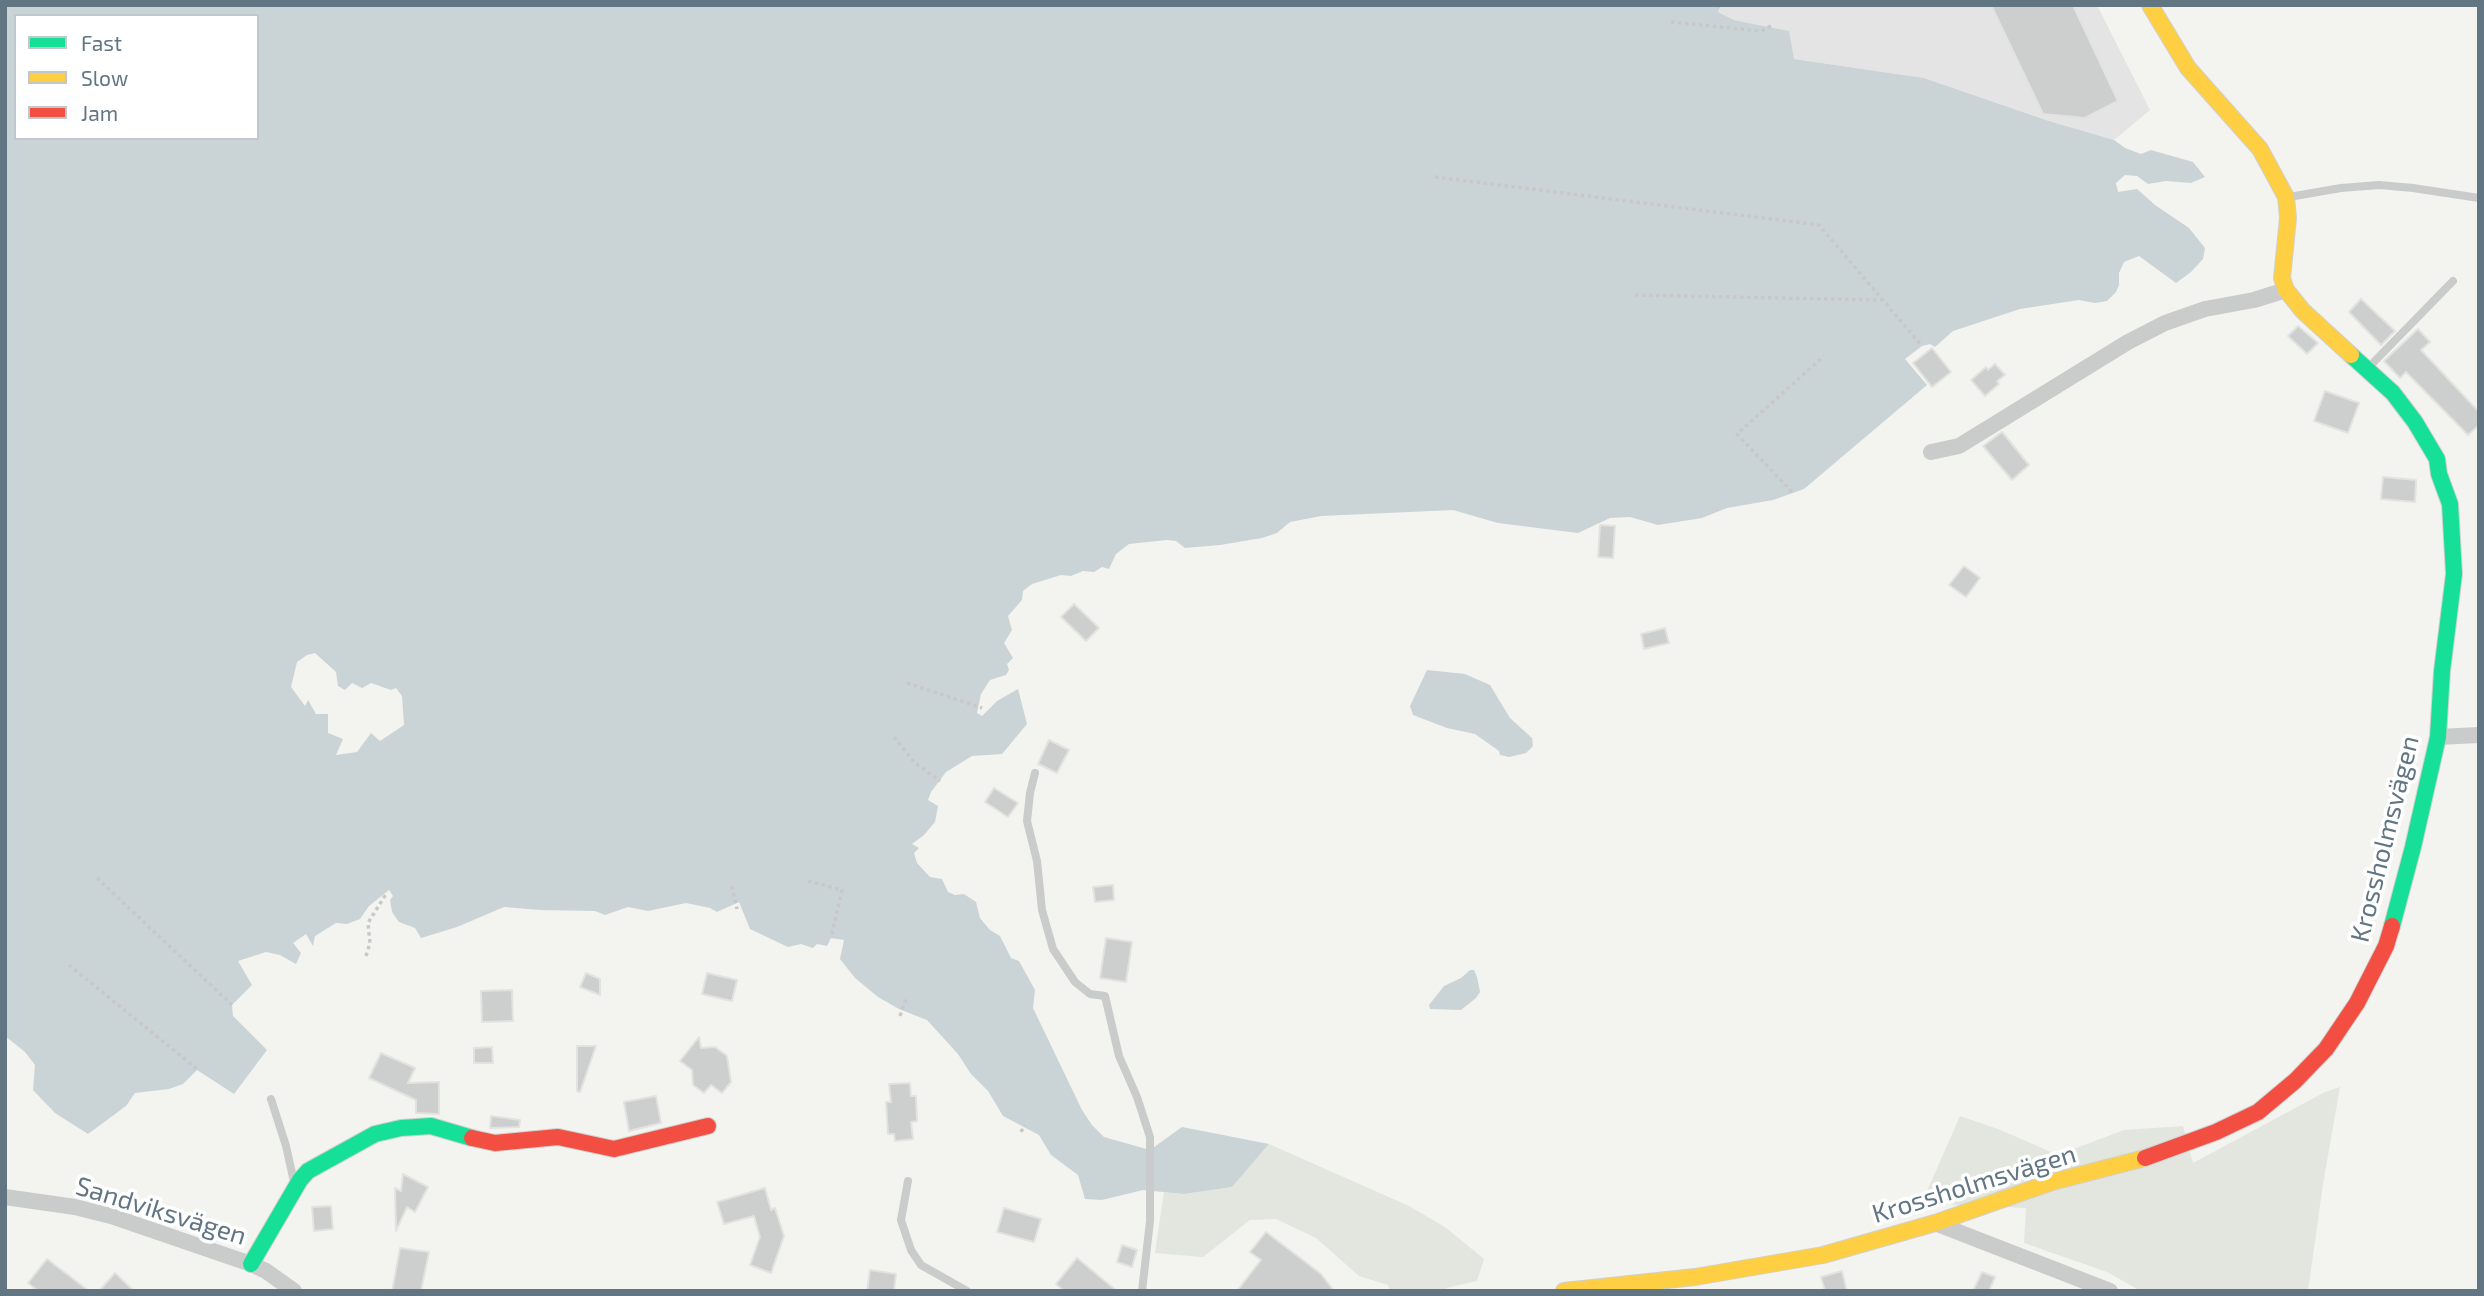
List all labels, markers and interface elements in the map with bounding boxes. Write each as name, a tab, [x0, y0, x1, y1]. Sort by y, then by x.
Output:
legend	[14, 14, 259, 140]
text: Fast	[81, 30, 122, 55]
text: Slow	[81, 65, 128, 90]
text: Jam	[81, 100, 118, 125]
street label: Krossholmsvägen	[2344, 733, 2426, 945]
street label: Krossholmsvägen	[1868, 1138, 2080, 1230]
street label: Sandviksvägen	[72, 1170, 250, 1252]

